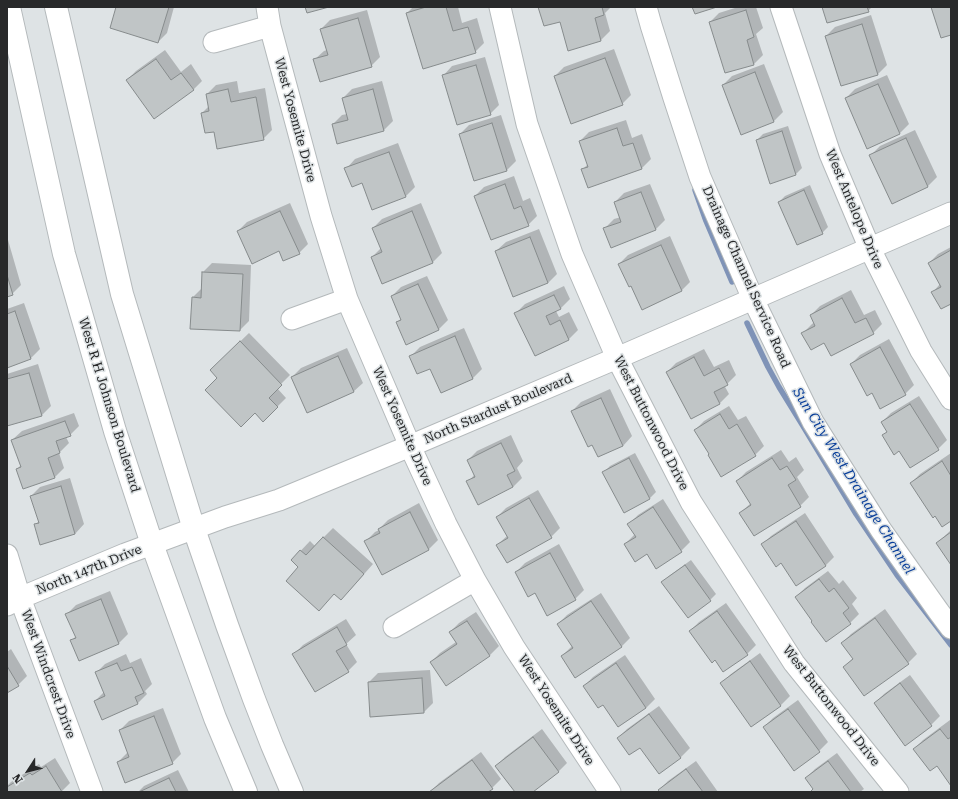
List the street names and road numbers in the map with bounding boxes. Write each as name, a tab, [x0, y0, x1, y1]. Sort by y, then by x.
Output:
street label: West Yosemite Drive	[271, 56, 319, 184]
street label: West Antelope Drive	[822, 147, 886, 271]
street label: Drainage Channel Service Road	[699, 184, 793, 370]
street label: West R H Johnson Boulevard	[75, 316, 143, 494]
street label: West Buttonwood Drive	[610, 353, 692, 493]
street label: West Yosemite Drive	[369, 364, 435, 488]
street label: North Stardust Boulevard	[421, 371, 575, 447]
street label: North 147th Drive	[34, 542, 144, 598]
street label: West Windcrest Drive	[17, 607, 79, 741]
street label: West Buttonwood Drive	[779, 643, 883, 769]
street label: West Yosemite Drive	[515, 652, 597, 768]

